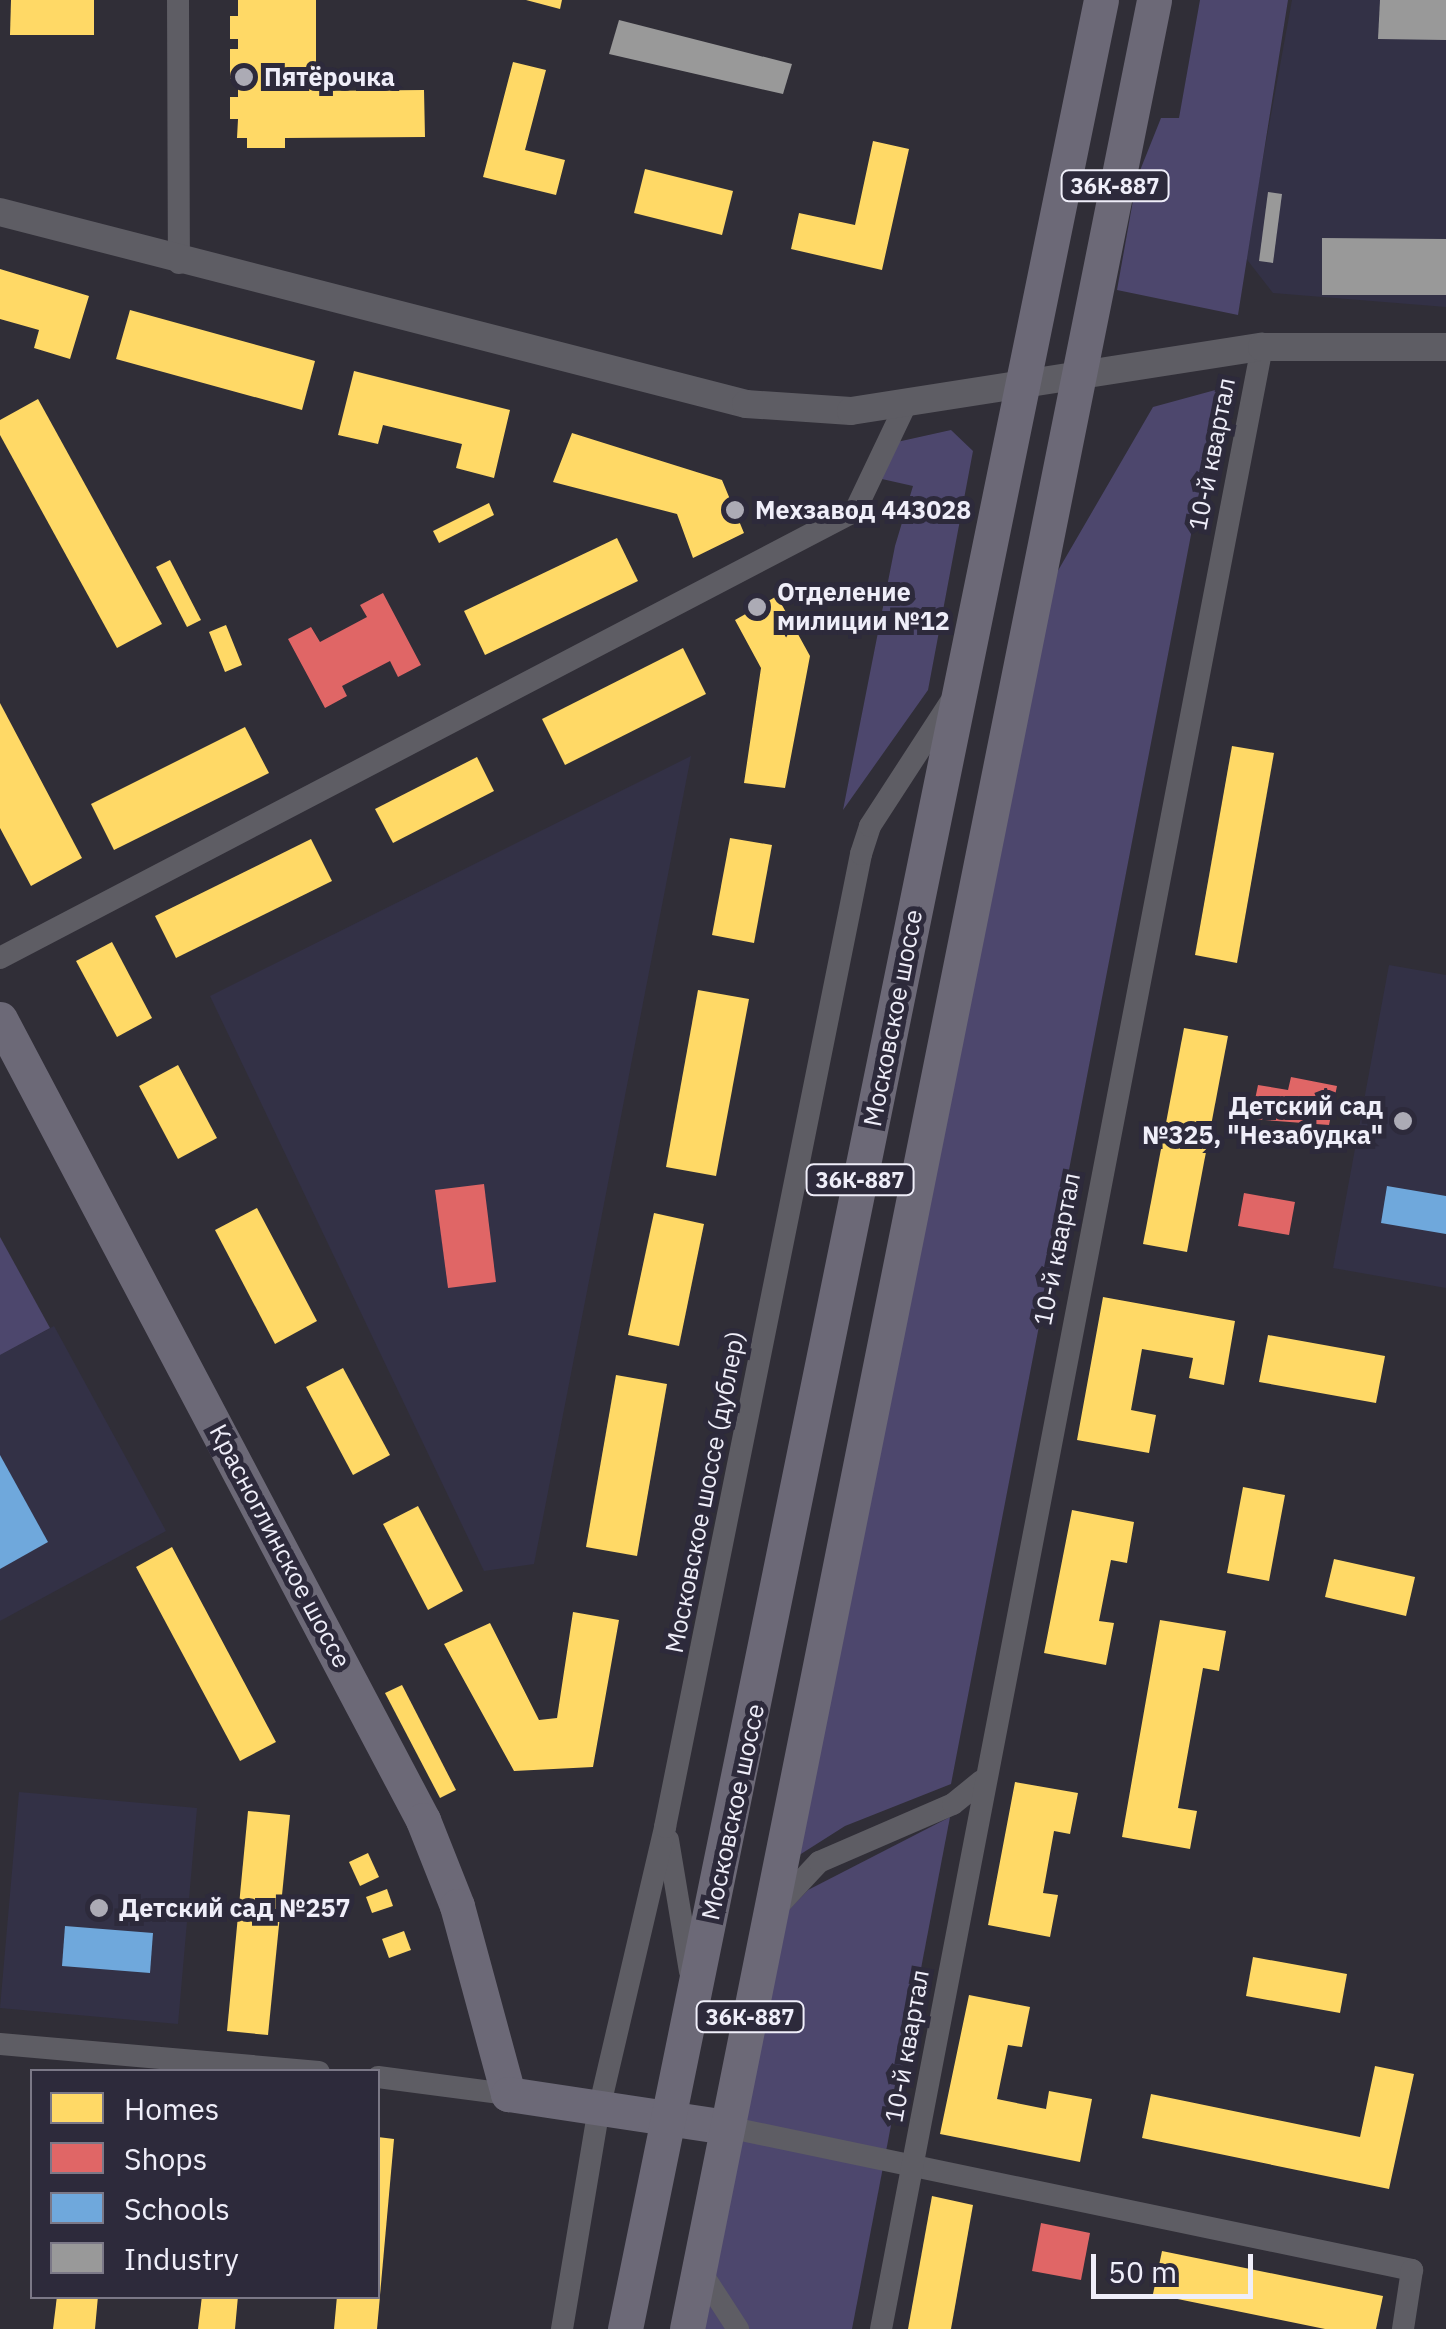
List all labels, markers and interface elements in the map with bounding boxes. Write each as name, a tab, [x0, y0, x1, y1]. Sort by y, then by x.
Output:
place label: Пятёрочка	[264, 62, 395, 92]
marker: Пятёрочка	[233, 66, 255, 88]
road number: 36К-887	[1060, 169, 1170, 203]
street label: 10-й квартал	[1182, 375, 1242, 533]
place label: Мехзавод 443028	[755, 495, 971, 525]
marker: Мехзавод 443028	[724, 499, 746, 521]
place label: Отделение милиции №12	[777, 578, 950, 637]
marker: Отделение милиции №12	[746, 596, 768, 618]
street label: Московское шоссе	[857, 907, 929, 1129]
place label: Детский сад №325, "Незабудка"	[1142, 1092, 1383, 1151]
marker: Детский сад №325, "Незабудка"	[1392, 1110, 1414, 1132]
road number: 36К-887	[805, 1163, 915, 1197]
street label: 10-й квартал	[1027, 1170, 1087, 1328]
street label: Московское шоссе (дублер)	[659, 1328, 751, 1656]
street label: Красноглинское шоссе	[203, 1419, 357, 1673]
street label: Московское шоссе	[695, 1701, 771, 1923]
place label: Детский сад №257	[119, 1893, 351, 1923]
marker: Детский сад №257	[88, 1897, 110, 1919]
street label: 10-й квартал	[879, 1967, 935, 2125]
road number: 36К-887	[695, 2000, 805, 2034]
legend	[30, 2069, 380, 2299]
text: Homes	[124, 2089, 219, 2128]
text: Shops	[124, 2139, 207, 2178]
text: Schools	[124, 2189, 230, 2228]
scale bar	[1096, 2234, 1258, 2296]
text: Industry	[124, 2239, 239, 2278]
text: 50 m	[1108, 2252, 1177, 2291]

